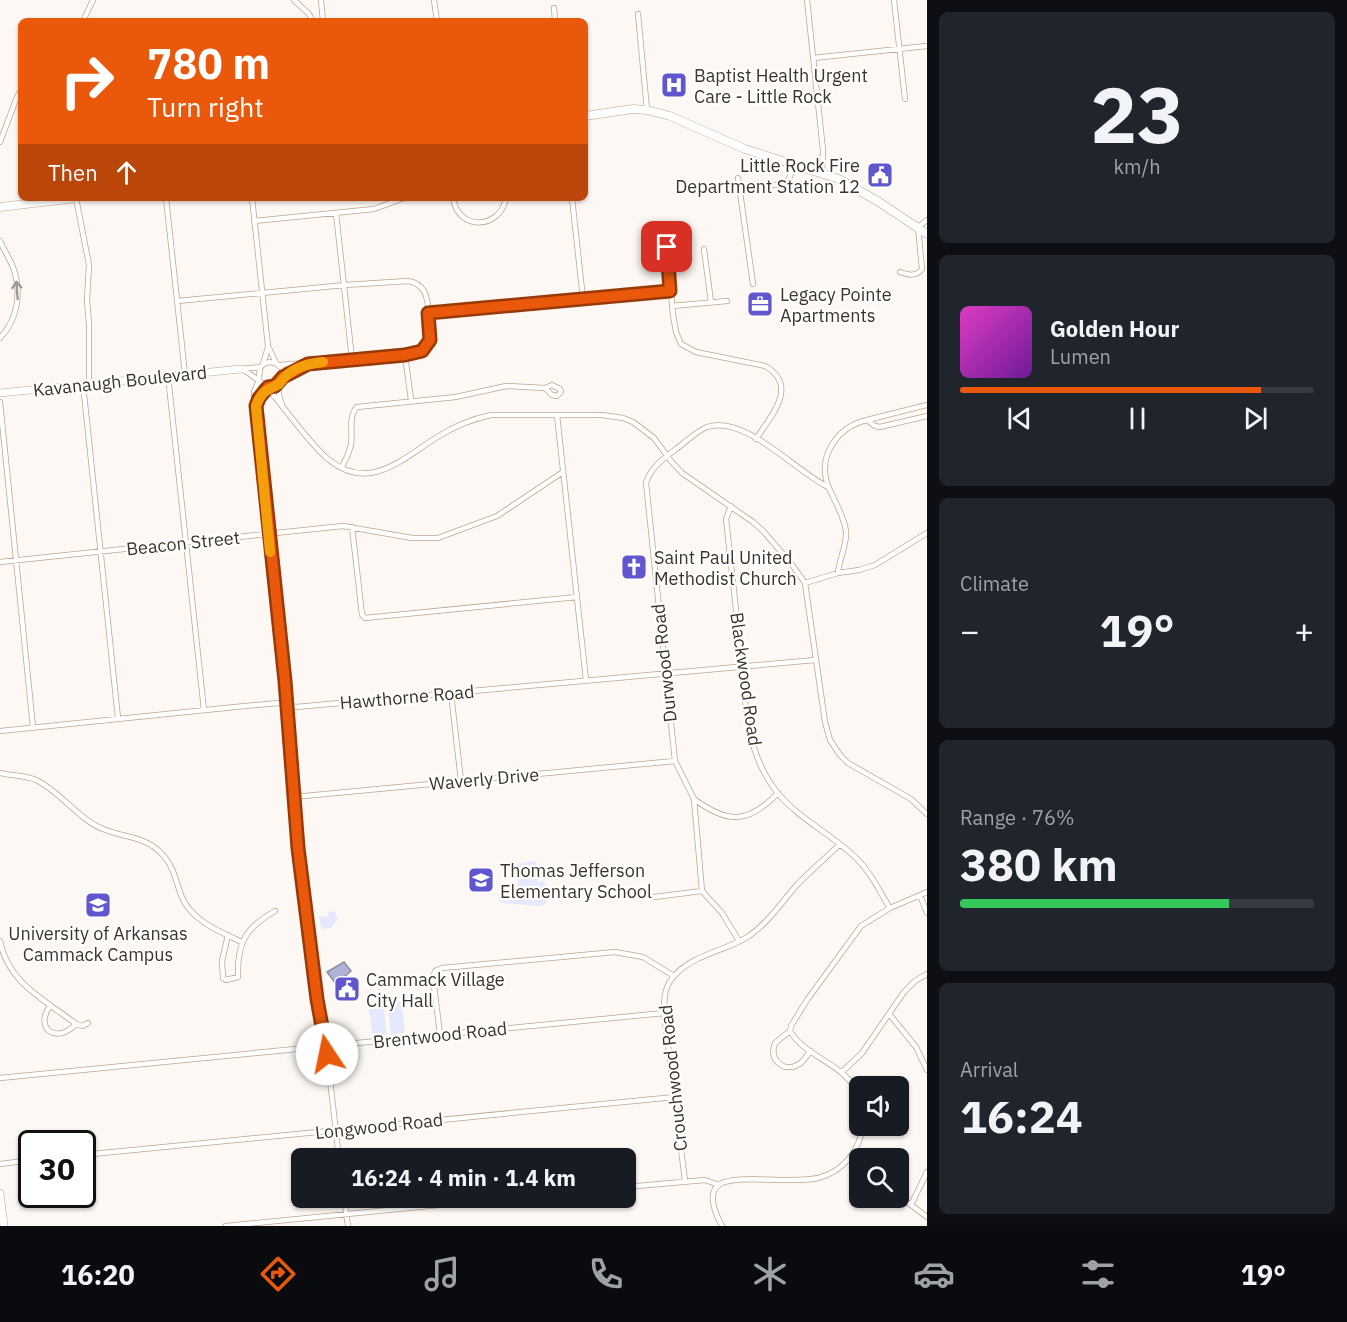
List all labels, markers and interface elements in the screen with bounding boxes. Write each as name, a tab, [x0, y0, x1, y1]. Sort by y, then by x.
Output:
text: 780 m	[147, 36, 270, 91]
icon: right	[48, 42, 126, 120]
text: 23	[1090, 63, 1184, 164]
place label: Baptist Health Urgent Care - Little Rock	[694, 64, 868, 108]
hospital icon: Baptist Health Urgent Care - Little Rock	[659, 70, 689, 100]
text: Turn right	[147, 89, 264, 124]
text: km/h	[1113, 153, 1161, 180]
place label: Little Rock Fire Department Station 12	[675, 154, 860, 198]
icon: ahead	[110, 156, 143, 189]
text: Then	[48, 158, 98, 187]
public building icon: Little Rock Fire Department Station 12	[865, 160, 895, 190]
pin	[641, 221, 692, 272]
icon: arrive	[650, 230, 683, 263]
one-way arrow	[11, 281, 22, 301]
place label: Legacy Pointe Apartments	[780, 283, 892, 327]
office icon: Legacy Pointe Apartments	[745, 289, 775, 319]
text: Golden Hour	[1050, 314, 1179, 343]
text: Lumen	[1050, 343, 1111, 370]
street label: Kavanaugh Boulevard	[32, 360, 208, 402]
icon: previous	[1003, 402, 1036, 435]
icon: pause	[1121, 402, 1154, 435]
icon: next	[1239, 402, 1272, 435]
street label: Beacon Street	[125, 526, 241, 560]
place label: Saint Paul United Methodist Church	[654, 546, 797, 590]
church icon: Saint Paul United Methodist Church	[619, 552, 649, 582]
text: Climate	[960, 570, 1029, 597]
text: 19°	[1099, 601, 1175, 659]
street label: Durwood Road	[646, 603, 682, 723]
text: −	[960, 609, 980, 652]
text: +	[1294, 609, 1314, 652]
street label: Blackwood Road	[725, 611, 767, 747]
street label: Hawthorne Road	[339, 680, 475, 714]
street label: Waverly Drive	[428, 763, 540, 795]
text: Range · 76%	[960, 804, 1075, 831]
text: 380 km	[960, 835, 1118, 893]
place label: Thomas Jefferson Elementary School	[500, 859, 652, 903]
school or university icon: Thomas Jefferson Elementary School	[466, 865, 496, 895]
school or university icon: University of Arkansas Cammack Campus	[83, 890, 113, 920]
place label: University of Arkansas Cammack Campus	[8, 922, 188, 966]
place label: Cammack Village City Hall	[366, 968, 505, 1012]
public building icon: Cammack Village City Hall	[332, 974, 362, 1004]
street label: Crouchwood Road	[654, 1004, 692, 1152]
street label: Brentwood Road	[372, 1017, 508, 1053]
position arrow	[295, 1022, 359, 1086]
text: Arrival	[960, 1056, 1018, 1083]
map controls	[849, 1076, 909, 1208]
button: sound	[849, 1076, 909, 1136]
text: 16:24	[960, 1087, 1083, 1145]
street label: Longwood Road	[314, 1108, 444, 1144]
speed limit sign: 30	[18, 1130, 96, 1208]
button: search	[849, 1148, 909, 1208]
text: 16:24 · 4 min · 1.4 km	[351, 1163, 576, 1192]
icon: directions	[257, 1253, 299, 1295]
icon: music	[421, 1253, 463, 1295]
icon: phone	[585, 1253, 627, 1295]
icon: climate	[749, 1253, 791, 1295]
icon: car	[913, 1253, 955, 1295]
icon: filters	[1077, 1253, 1119, 1295]
text: 16:20	[61, 1257, 135, 1292]
text: 19°	[1241, 1257, 1286, 1292]

